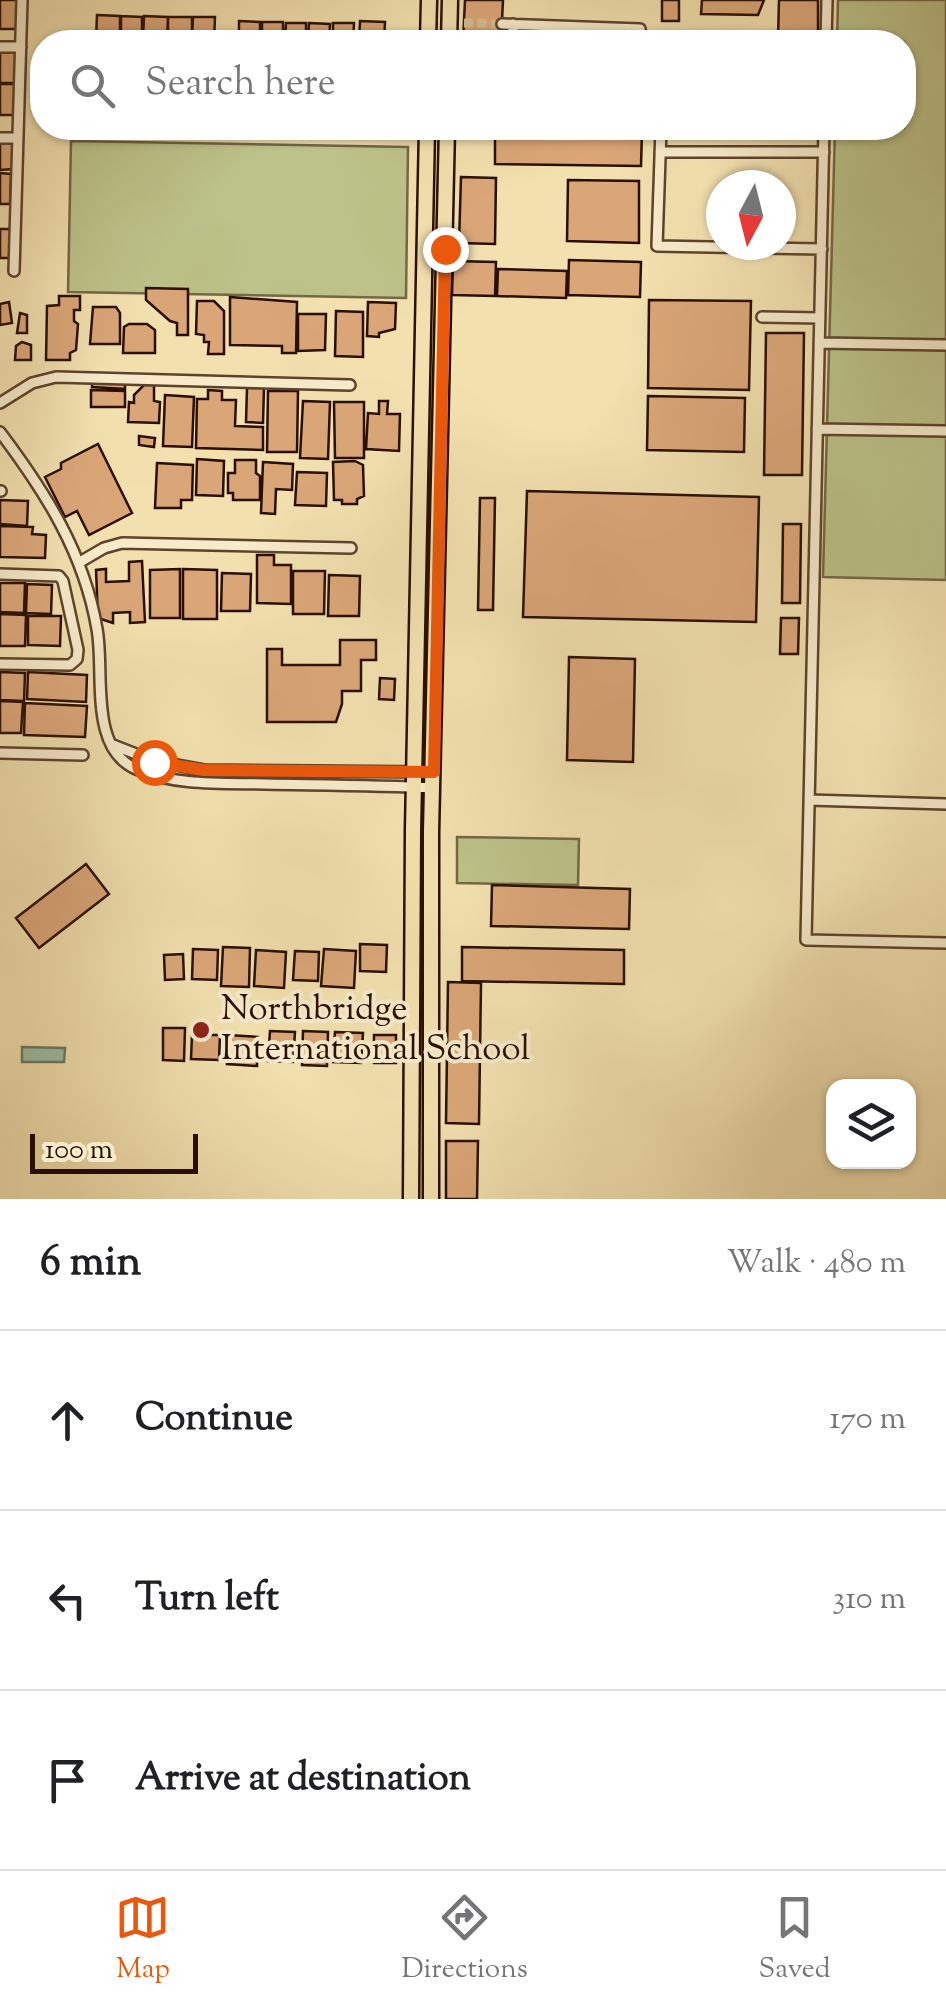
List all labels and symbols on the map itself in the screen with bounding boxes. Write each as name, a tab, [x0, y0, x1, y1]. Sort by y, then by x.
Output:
north arrow	[706, 170, 796, 260]
route end	[423, 227, 469, 273]
route start	[132, 740, 178, 786]
place label: Northbridge International School	[221, 985, 530, 1076]
marker: Northbridge International School	[190, 1019, 212, 1041]
scale bar	[30, 1129, 198, 1174]

